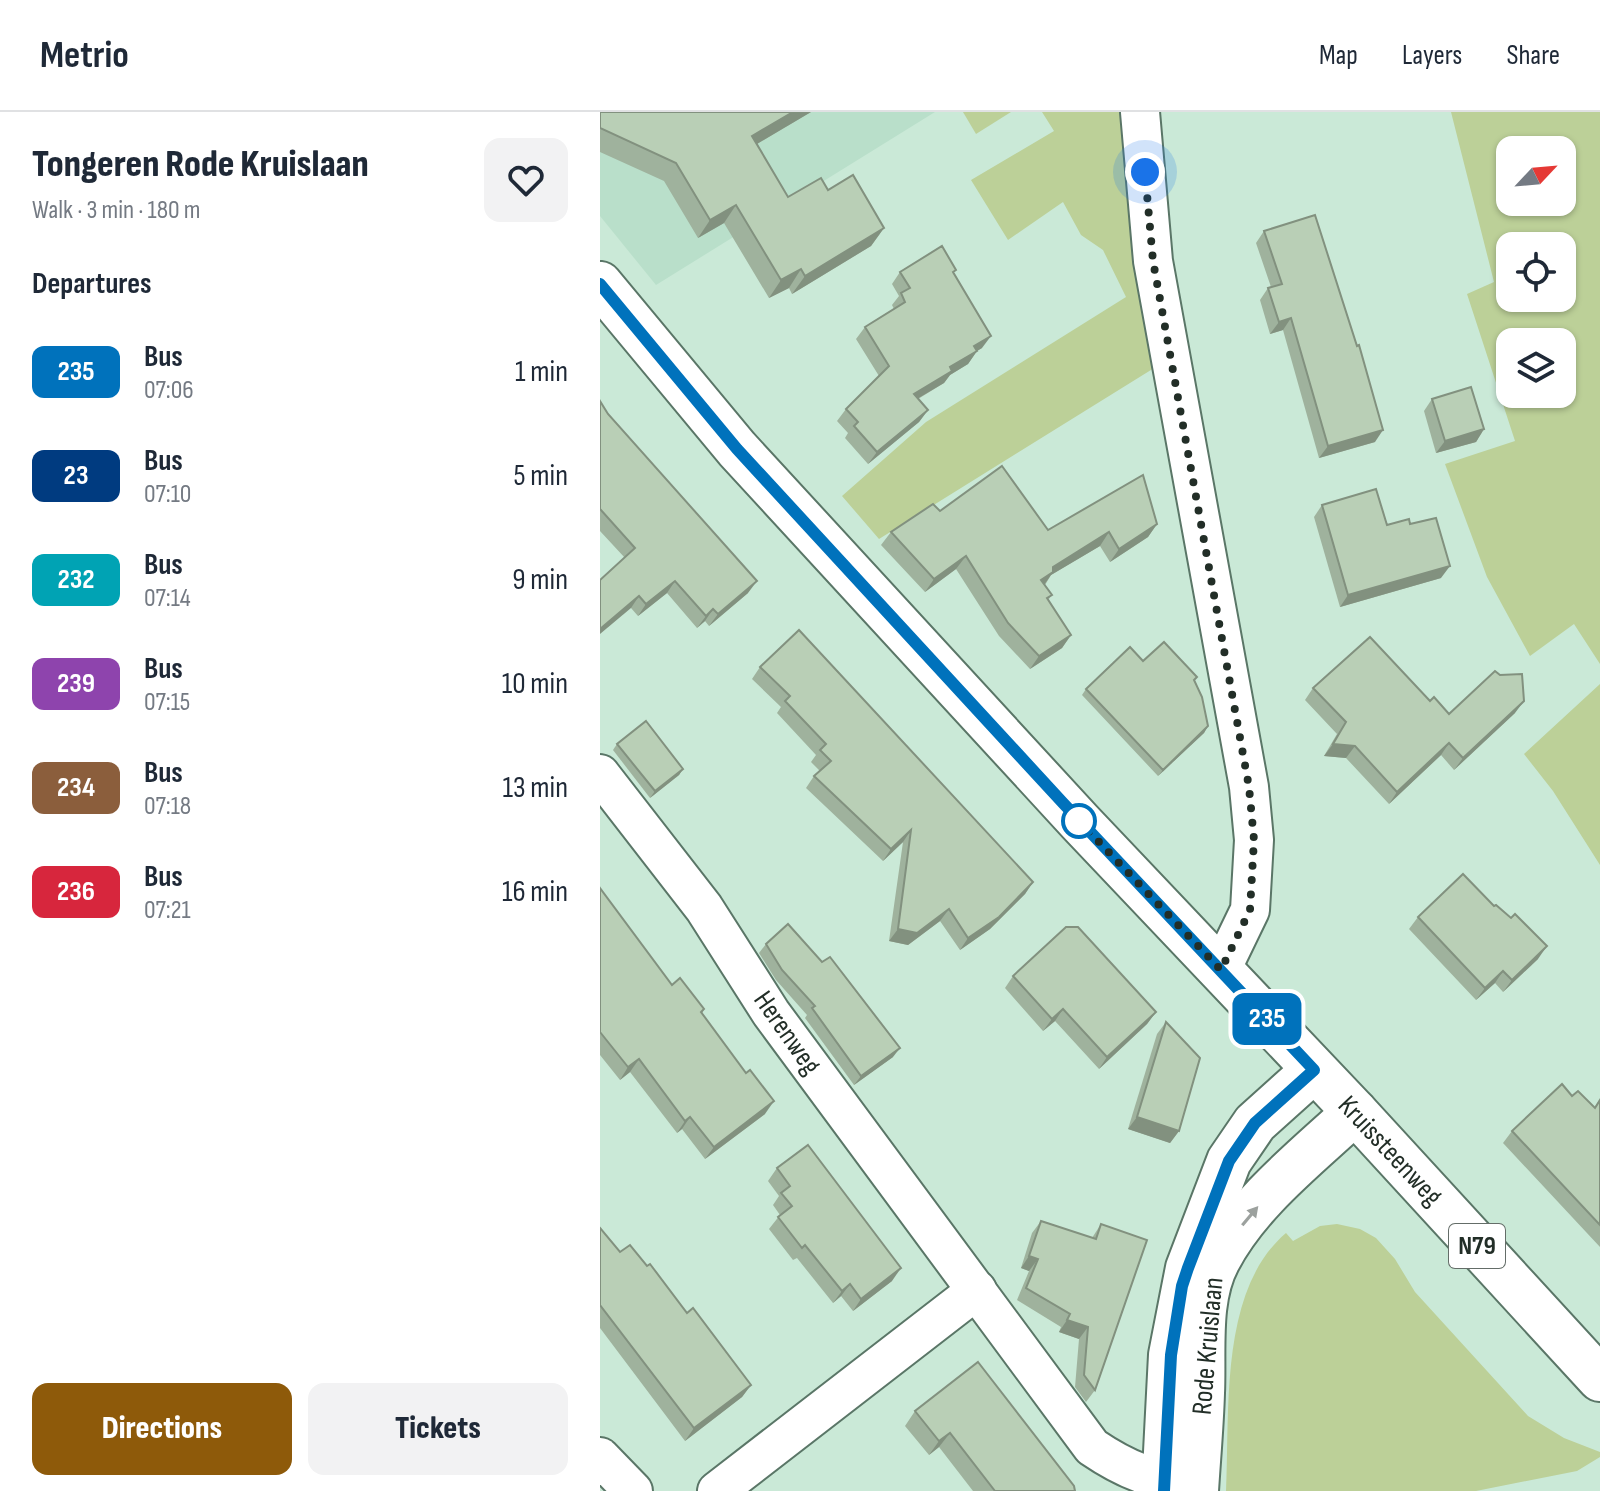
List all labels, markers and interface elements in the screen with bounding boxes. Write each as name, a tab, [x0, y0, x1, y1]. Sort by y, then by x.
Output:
text: Metrio	[40, 33, 129, 78]
text: Map	[1319, 39, 1358, 72]
text: Layers	[1402, 39, 1462, 72]
text: Share	[1506, 39, 1560, 72]
north arrow	[1496, 136, 1576, 216]
map controls	[1496, 136, 1576, 408]
button: heart	[484, 138, 568, 222]
text: Tongeren Rode Kruislaan	[32, 142, 369, 187]
your location	[1125, 152, 1165, 192]
text: Walk · 3 min · 180 m	[32, 195, 200, 226]
button: locate	[1496, 232, 1576, 312]
text: Departures	[32, 266, 152, 302]
button: layers	[1496, 328, 1576, 408]
text: Bus	[144, 339, 183, 375]
text: 1 min	[515, 354, 568, 390]
text: 235	[57, 355, 95, 388]
text: 07:06	[144, 375, 194, 406]
text: Bus	[144, 443, 183, 479]
text: 5 min	[514, 458, 568, 494]
text: 23	[64, 459, 88, 492]
text: 07:10	[144, 479, 191, 510]
text: Bus	[144, 547, 183, 583]
text: 9 min	[512, 562, 568, 598]
text: 232	[57, 563, 95, 596]
text: 07:14	[144, 583, 191, 614]
text: Bus	[144, 651, 183, 687]
text: 10 min	[502, 666, 568, 702]
text: 239	[57, 667, 95, 700]
text: 07:15	[144, 687, 190, 718]
text: Bus	[144, 755, 183, 791]
text: 13 min	[502, 770, 568, 806]
text: 234	[57, 771, 95, 804]
text: 07:18	[144, 791, 191, 822]
unlabelled marker	[1062, 804, 1096, 838]
text: Bus	[144, 859, 183, 895]
text: 16 min	[502, 874, 568, 910]
text: 236	[57, 875, 95, 908]
text: 07:21	[144, 895, 191, 926]
street label: Herenweg	[746, 985, 828, 1081]
line badge: 235	[1221, 993, 1313, 1045]
text: 235	[1248, 1002, 1286, 1035]
street label: Kruissteenweg	[1331, 1089, 1449, 1213]
one-way arrow	[1241, 1206, 1258, 1226]
road number: N79	[1449, 1224, 1505, 1268]
street label: Rode Kruislaan	[1186, 1276, 1230, 1416]
button: Directions	[32, 1383, 292, 1475]
button: Tickets	[308, 1383, 568, 1475]

